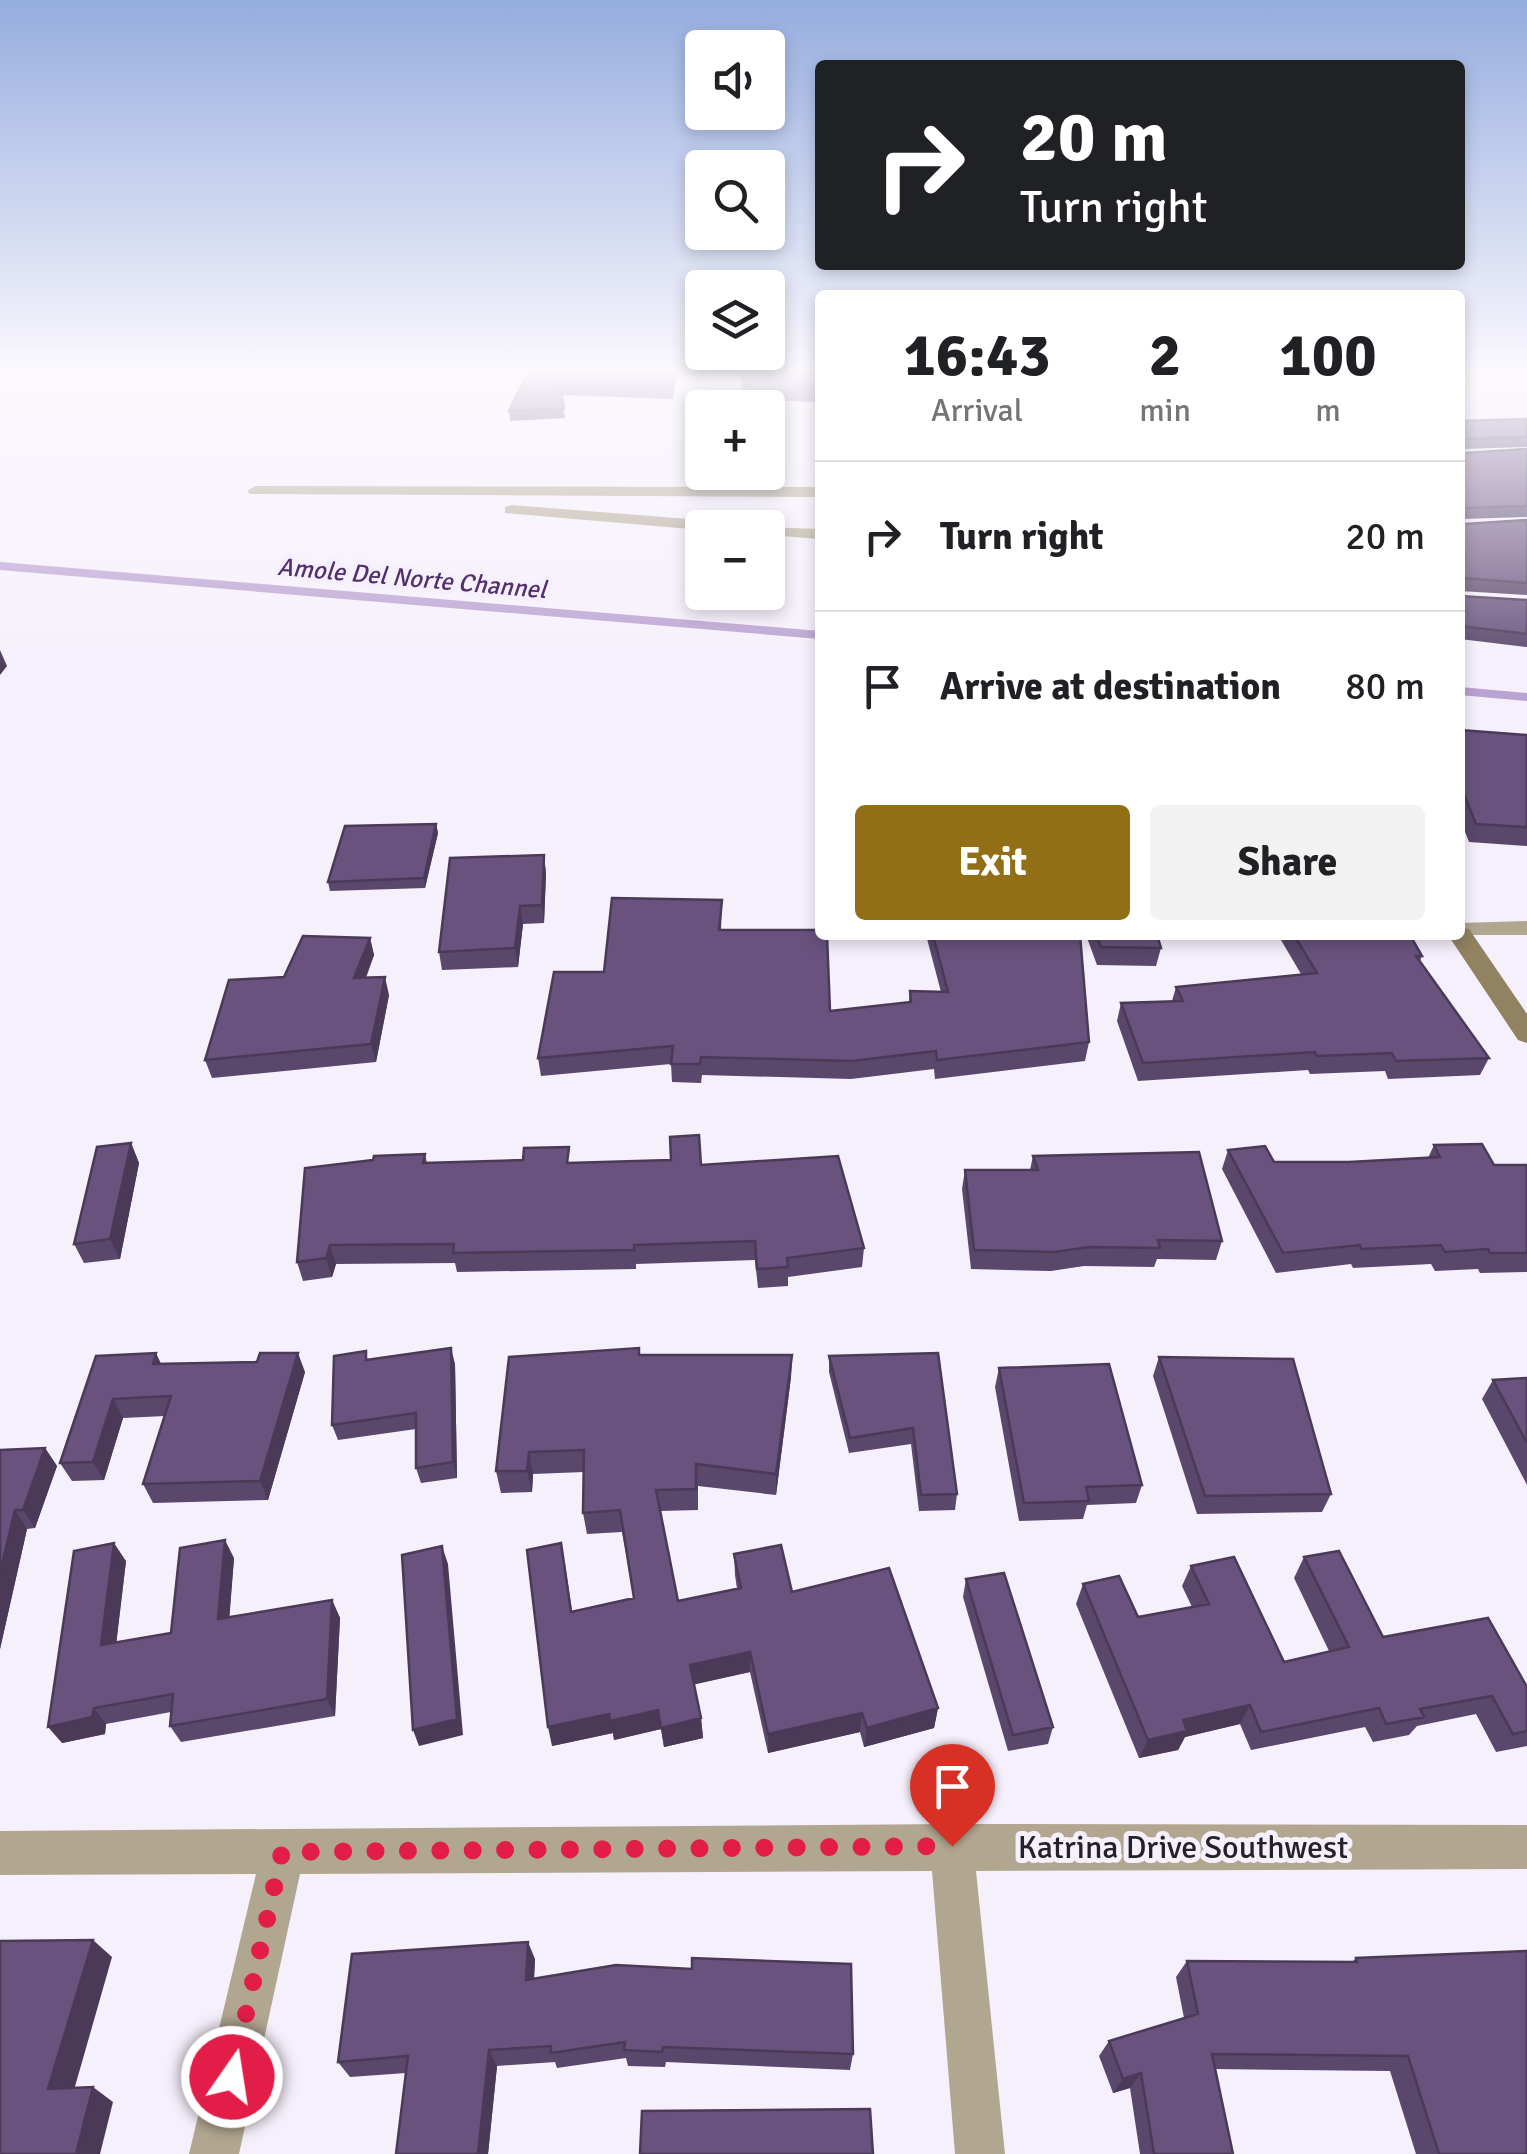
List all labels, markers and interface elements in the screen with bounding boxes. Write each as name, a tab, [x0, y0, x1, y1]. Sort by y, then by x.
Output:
map controls	[685, 30, 785, 610]
button: sound	[685, 30, 785, 130]
text: 20 m	[1020, 94, 1168, 180]
icon: right	[855, 100, 985, 230]
button: search	[685, 150, 785, 250]
text: Turn right	[1020, 180, 1208, 235]
button: layers	[685, 270, 785, 370]
text: 16:43	[903, 319, 1051, 393]
text: 2	[1149, 319, 1181, 393]
text: 100	[1279, 319, 1377, 393]
button: +	[685, 390, 785, 490]
text: Arrival	[931, 391, 1023, 430]
text: min	[1139, 391, 1191, 430]
text: m	[1315, 391, 1341, 430]
icon: right	[855, 509, 910, 564]
button: −	[685, 510, 785, 610]
text: Turn right	[940, 513, 1104, 560]
text: 20 m	[1345, 513, 1425, 560]
water label: Amole Del Norte Channel	[276, 551, 549, 605]
icon: arrive	[855, 659, 910, 714]
text: Arrive at destination	[940, 663, 1281, 710]
text: 80 m	[1345, 663, 1425, 710]
button: Exit	[855, 805, 1130, 920]
button: Share	[1150, 805, 1425, 920]
pin	[910, 1744, 995, 1847]
icon: arrive	[925, 1759, 980, 1814]
street label: Katrina Drive Southwest	[1018, 1828, 1348, 1867]
position arrow	[180, 2025, 284, 2129]

